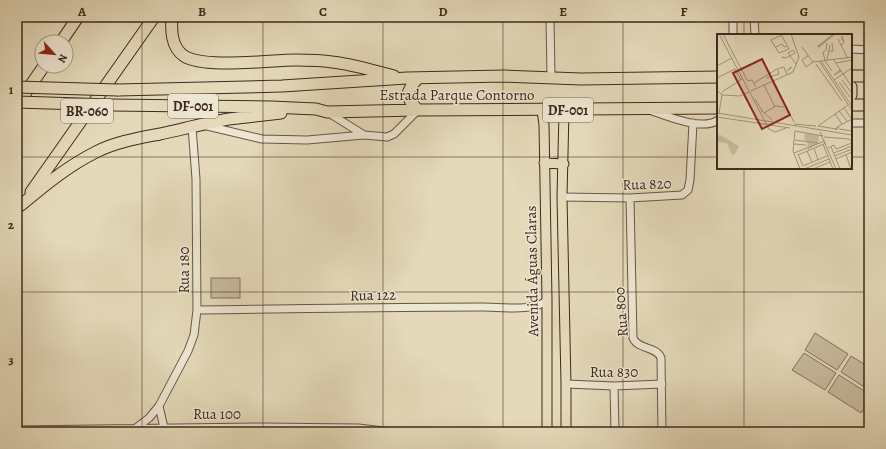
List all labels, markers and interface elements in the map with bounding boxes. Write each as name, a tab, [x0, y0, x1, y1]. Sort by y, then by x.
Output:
text: A	[77, 3, 87, 20]
text: B	[198, 3, 206, 20]
text: C	[319, 3, 327, 20]
text: D	[438, 3, 448, 20]
text: E	[559, 3, 567, 20]
text: F	[681, 3, 688, 20]
text: G	[800, 3, 808, 20]
north arrow	[34, 34, 74, 74]
inset map	[717, 34, 852, 169]
text: N	[54, 51, 71, 65]
text: 1	[9, 81, 14, 98]
street label: Estrada Parque Contorno	[379, 85, 535, 105]
road number: DF-001	[168, 94, 218, 118]
road number: DF-001	[543, 98, 593, 122]
road number: BR-060	[61, 99, 113, 123]
street label: Rua 820	[622, 173, 672, 195]
street label: Avenida Águas Claras	[521, 205, 543, 338]
text: 2	[8, 216, 15, 233]
street label: Rua 180	[174, 246, 194, 294]
street label: Rua 122	[350, 285, 396, 305]
street label: Rua 800	[609, 286, 633, 338]
text: 3	[8, 351, 14, 368]
street label: Rua 830	[590, 362, 638, 382]
street label: Rua 100	[193, 404, 241, 424]

